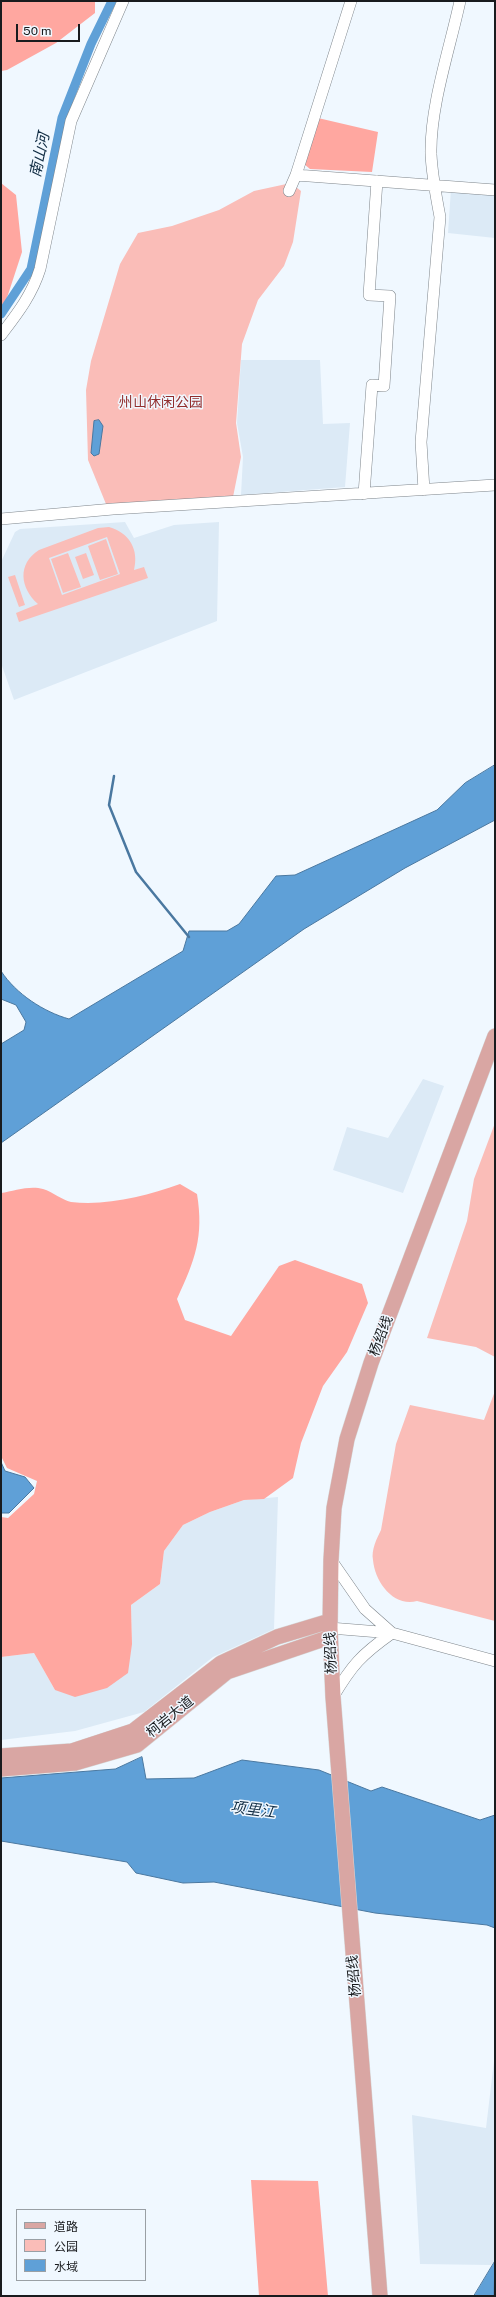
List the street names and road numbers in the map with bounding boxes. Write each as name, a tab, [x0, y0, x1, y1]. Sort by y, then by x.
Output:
street label: 杨绍线	[366, 1313, 396, 1359]
street label: 杨绍线	[322, 1632, 340, 1674]
street label: 柯岩大道	[143, 1693, 197, 1741]
street label: 杨绍线	[344, 1954, 364, 1998]

